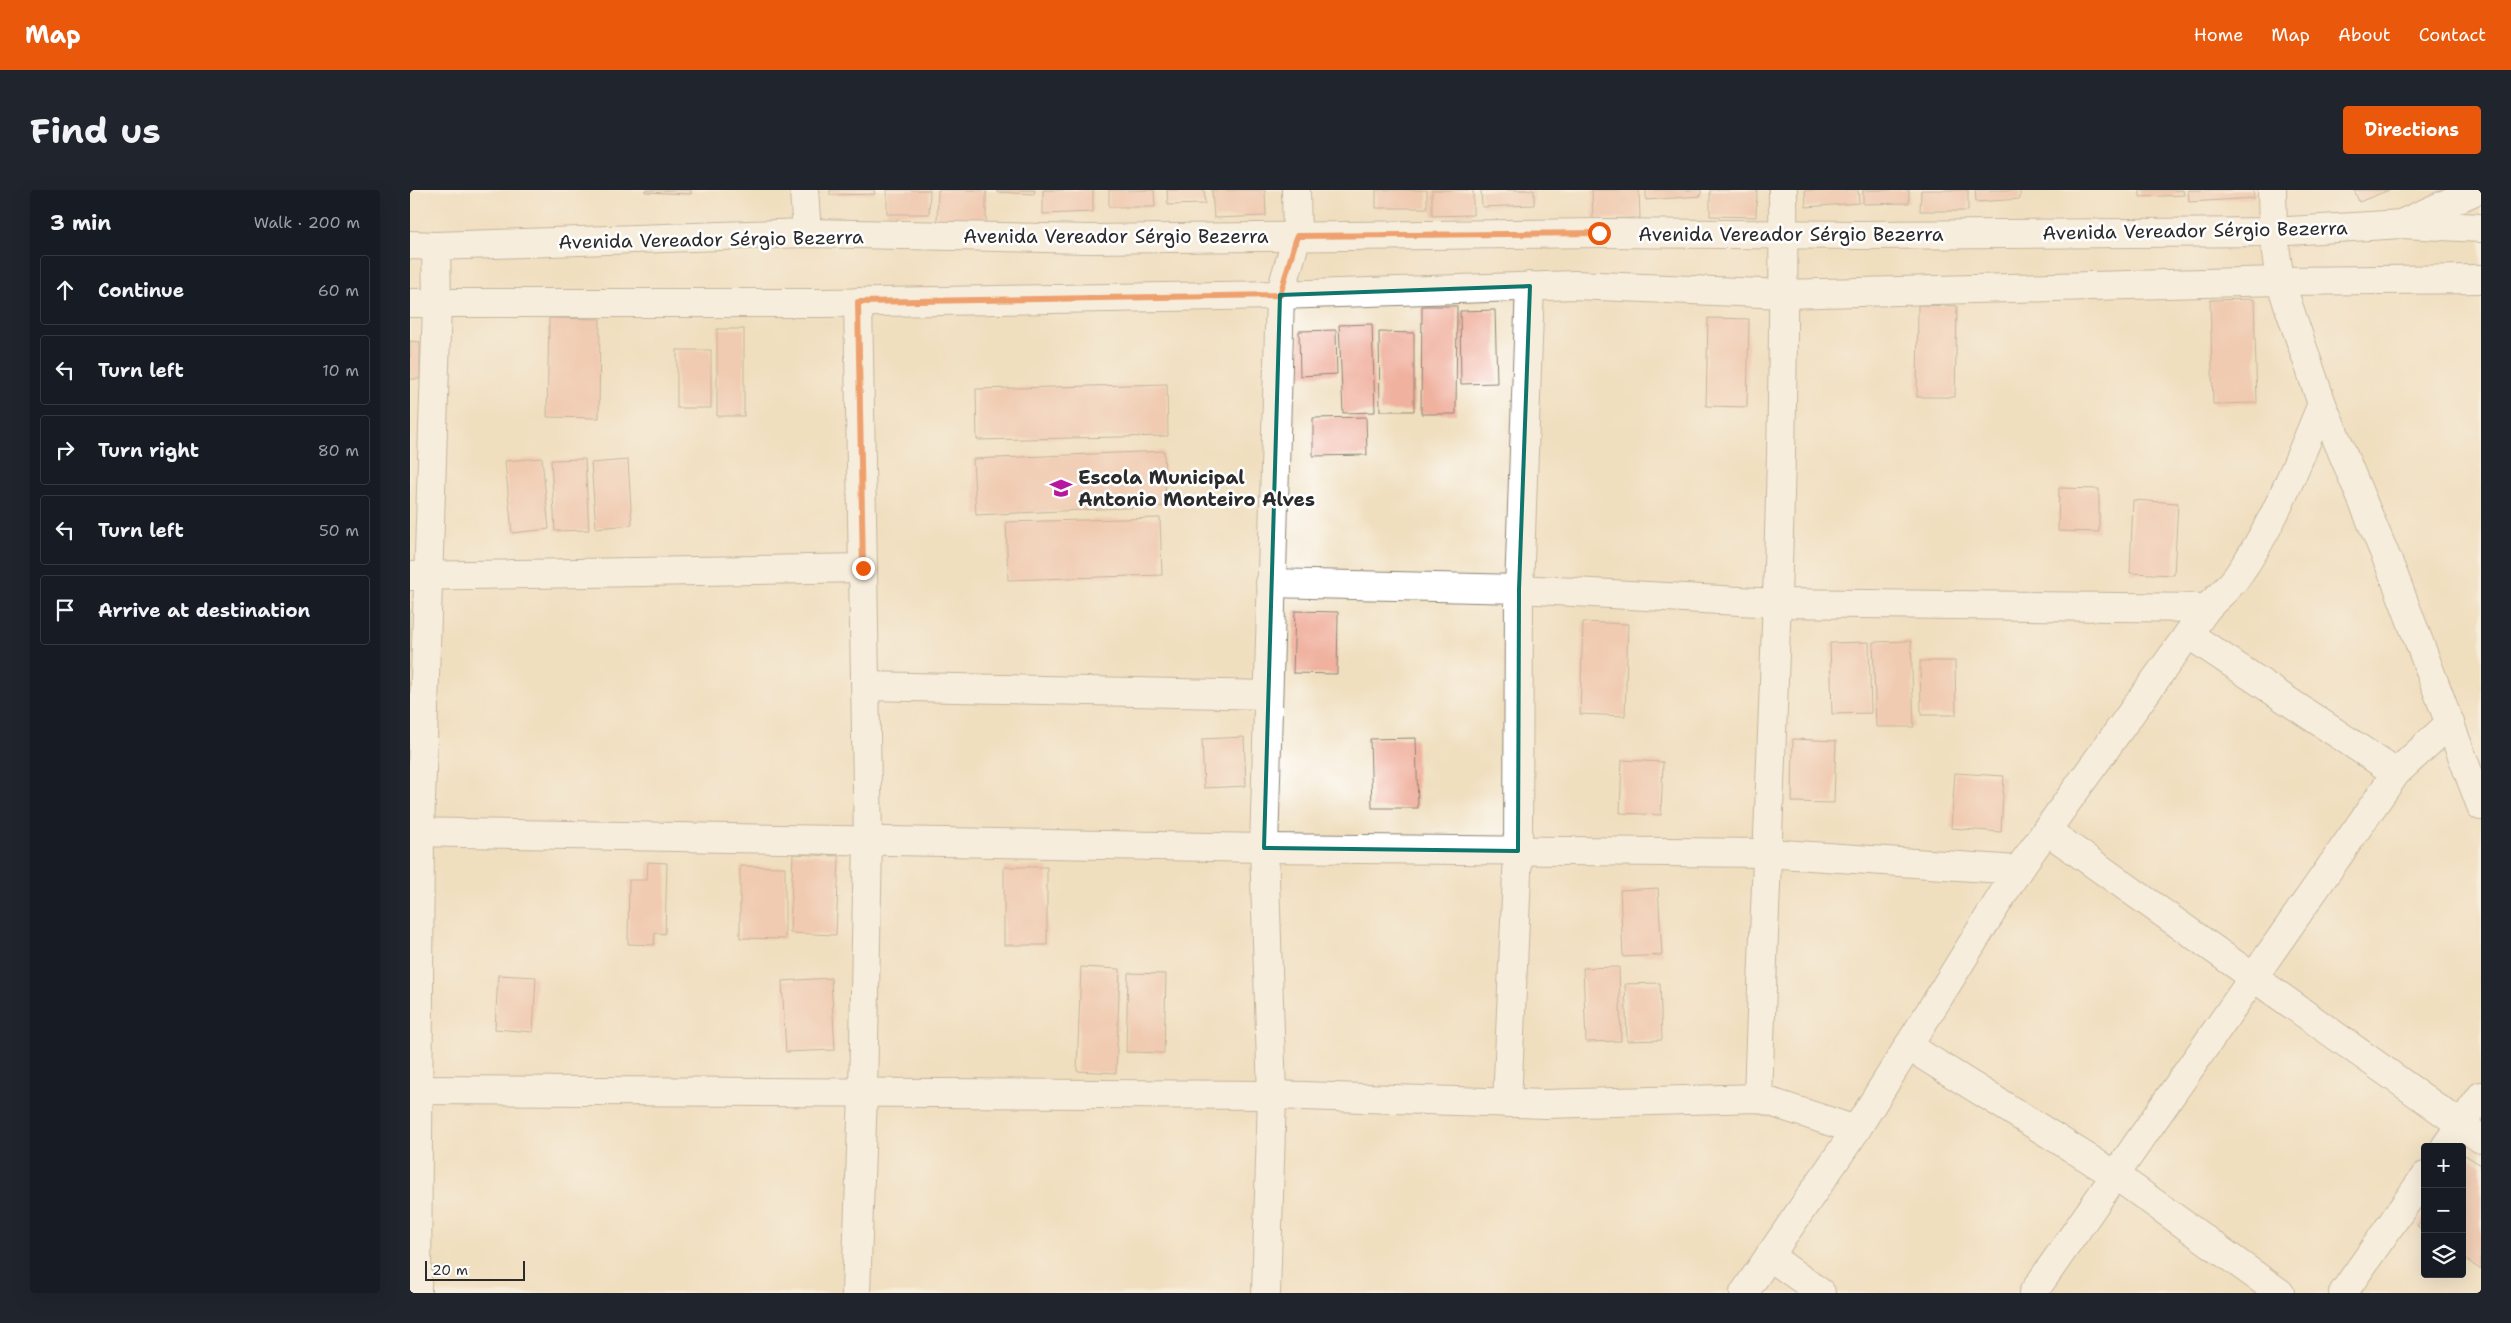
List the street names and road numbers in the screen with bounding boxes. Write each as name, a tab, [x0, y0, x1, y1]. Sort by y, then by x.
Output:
street label: Avenida Vereador Sérgio Bezerra	[2042, 215, 2348, 246]
street label: Avenida Vereador Sérgio Bezerra	[1638, 222, 1944, 247]
street label: Avenida Vereador Sérgio Bezerra	[558, 224, 864, 255]
street label: Avenida Vereador Sérgio Bezerra	[963, 224, 1269, 249]

